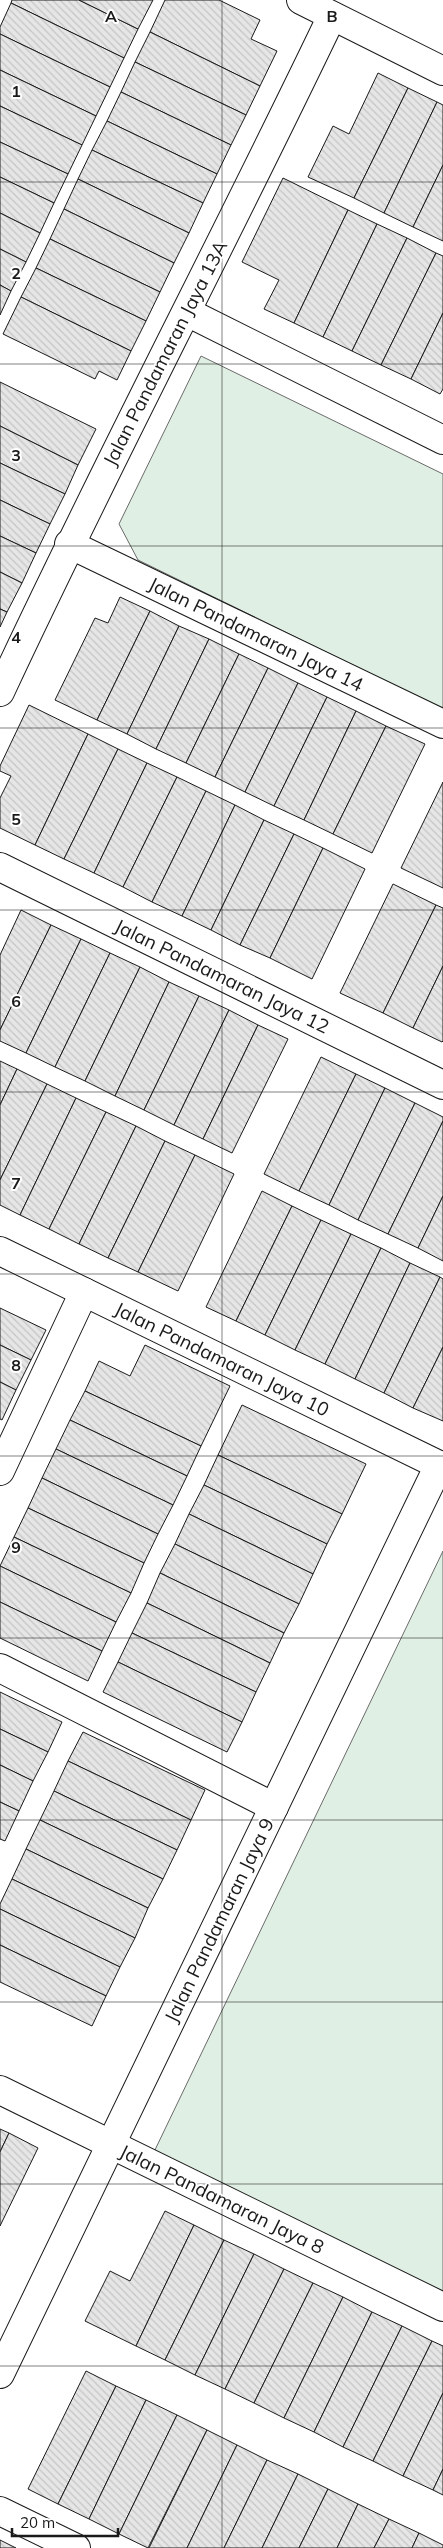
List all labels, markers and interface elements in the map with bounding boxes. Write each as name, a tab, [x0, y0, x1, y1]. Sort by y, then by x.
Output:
text: A	[105, 6, 117, 26]
text: B	[326, 6, 338, 26]
text: 1	[11, 81, 21, 101]
street label: Jalan Pandamaran Jaya 13A	[98, 236, 232, 470]
text: 2	[11, 263, 21, 283]
text: 3	[11, 445, 21, 465]
street label: Jalan Pandamaran Jaya 14	[145, 572, 367, 696]
text: 4	[11, 627, 21, 647]
text: 5	[11, 809, 21, 829]
street label: Jalan Pandamaran Jaya 12	[111, 914, 333, 1038]
text: 6	[11, 991, 21, 1011]
text: 7	[11, 1173, 21, 1193]
street label: Jalan Pandamaran Jaya 10	[111, 1297, 333, 1421]
text: 8	[11, 1355, 21, 1375]
text: 9	[11, 1537, 21, 1557]
street label: Jalan Pandamaran Jaya 9	[159, 1814, 279, 2026]
street label: Jalan Pandamaran Jaya 8	[116, 2139, 328, 2259]
scale bar	[12, 2506, 119, 2538]
text: 20 m	[20, 2513, 55, 2532]

